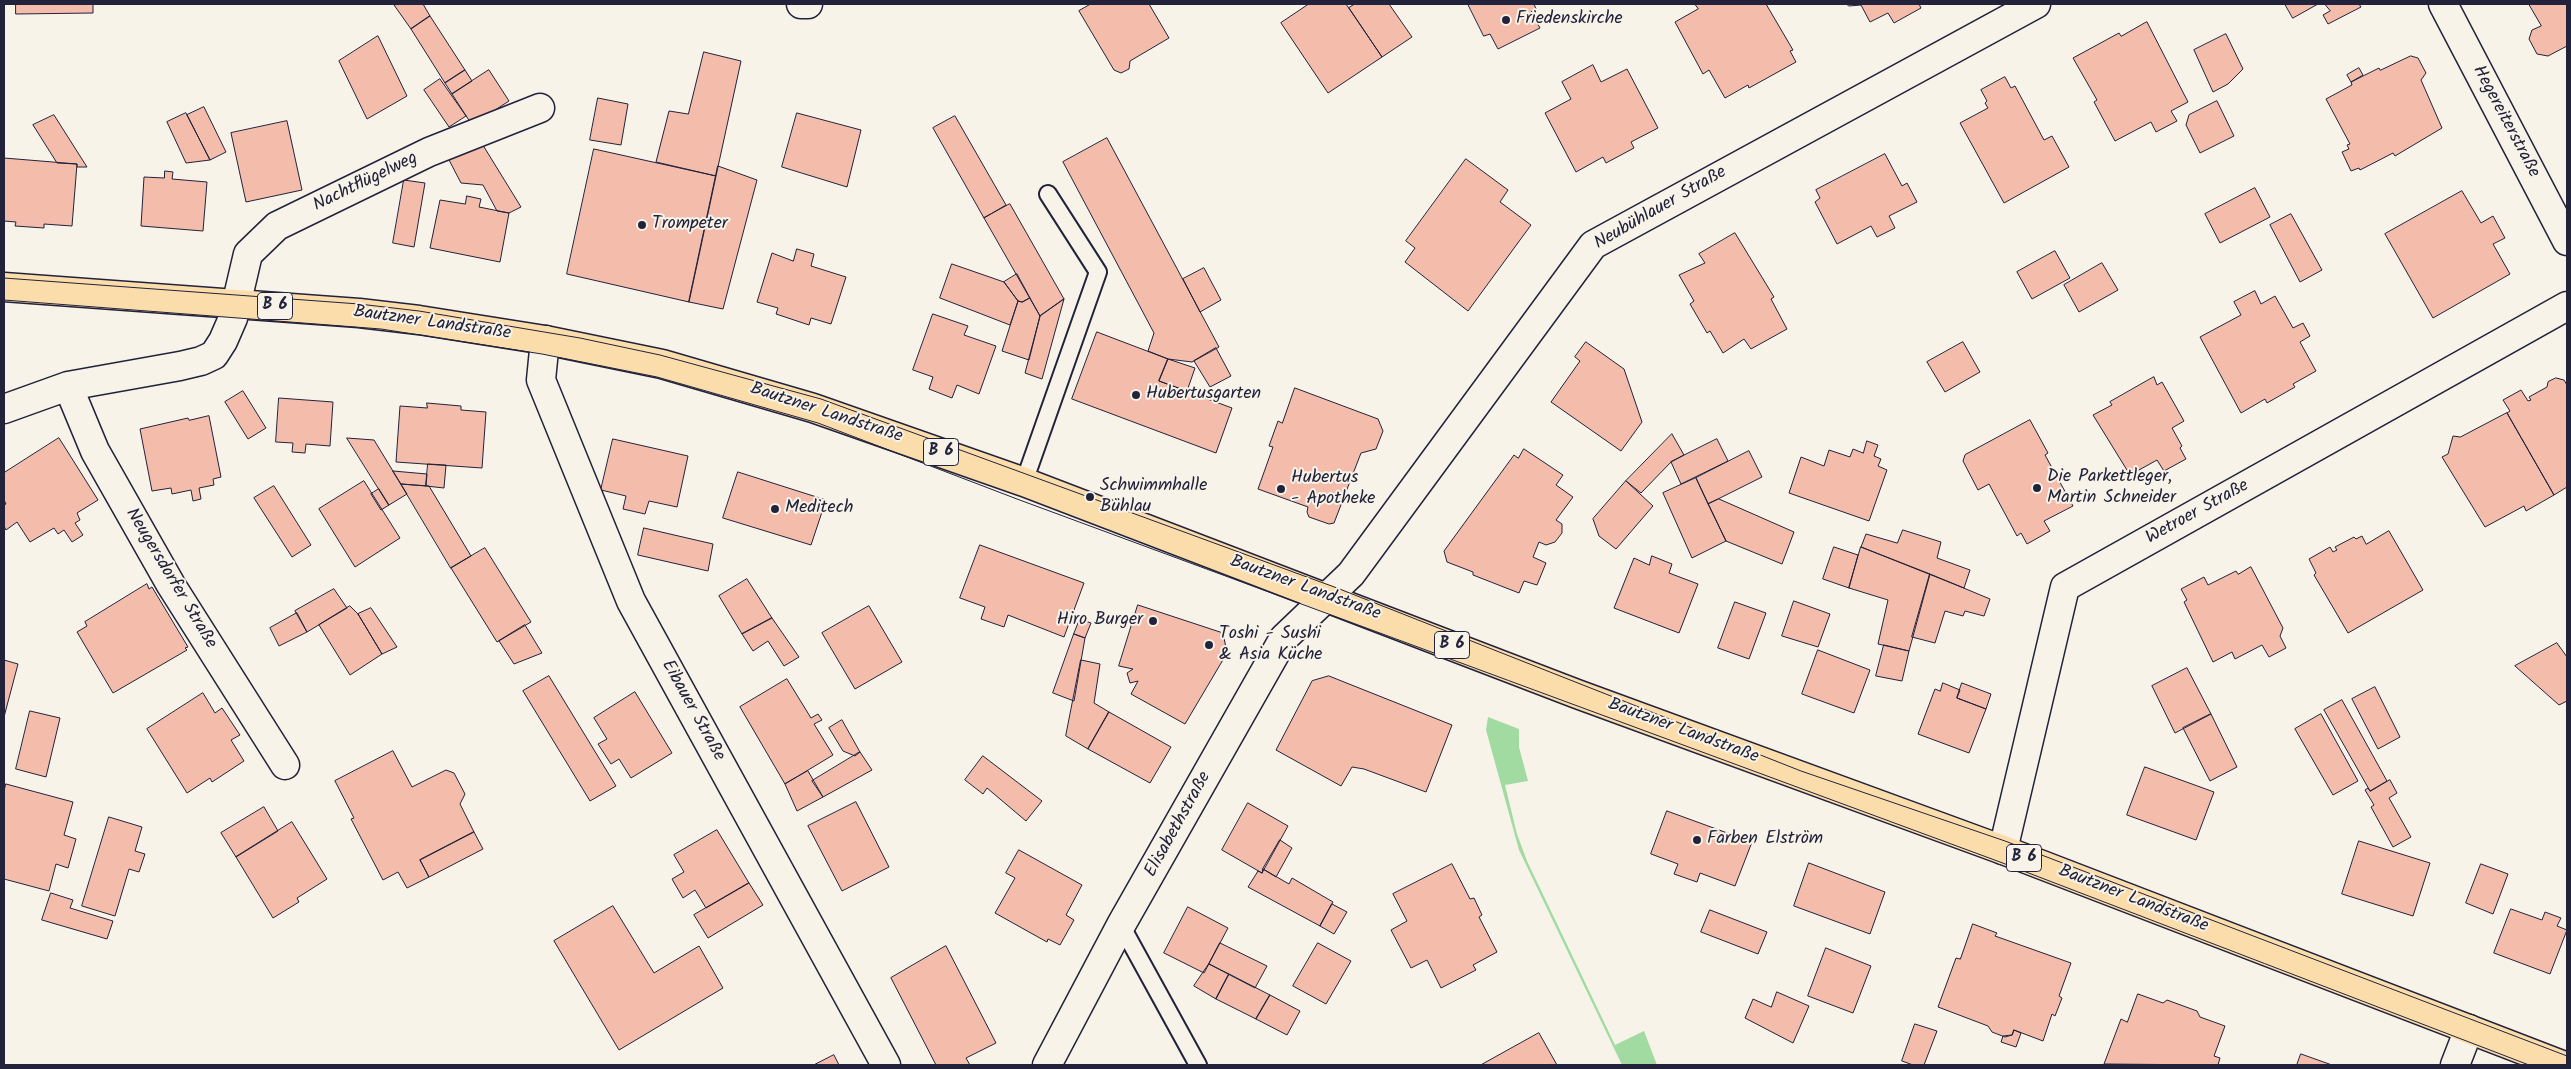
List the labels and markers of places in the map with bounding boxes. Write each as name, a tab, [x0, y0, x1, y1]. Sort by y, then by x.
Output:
place label: Friedenskirche	[1516, 9, 1623, 31]
marker: Friedenskirche	[1500, 14, 1512, 26]
place label: Trompeter	[652, 214, 728, 236]
marker: Trompeter	[636, 219, 648, 231]
place label: Hubertusgarten	[1146, 384, 1261, 406]
marker: Hubertusgarten	[1130, 389, 1142, 401]
place label: Die Parkettleger, Martin Schneider	[2047, 467, 2176, 509]
place label: Hubertus - Apotheke	[1291, 468, 1375, 510]
place label: Schwimmhalle Bühlau	[1100, 476, 1207, 518]
marker: Die Parkettleger, Martin Schneider	[2031, 482, 2043, 494]
marker: Hubertus - Apotheke	[1275, 483, 1287, 495]
marker: Schwimmhalle Bühlau	[1084, 491, 1096, 503]
place label: Meditech	[785, 498, 853, 520]
marker: Meditech	[769, 503, 781, 515]
place label: Hiro Burger	[1057, 610, 1143, 632]
marker: Hiro Burger	[1147, 615, 1159, 627]
place label: Toshi - Sushi & Asia Küche	[1219, 624, 1322, 666]
marker: Toshi - Sushi & Asia Küche	[1203, 639, 1215, 651]
place label: Farben Elström	[1707, 829, 1823, 851]
marker: Farben Elström	[1691, 834, 1703, 846]

